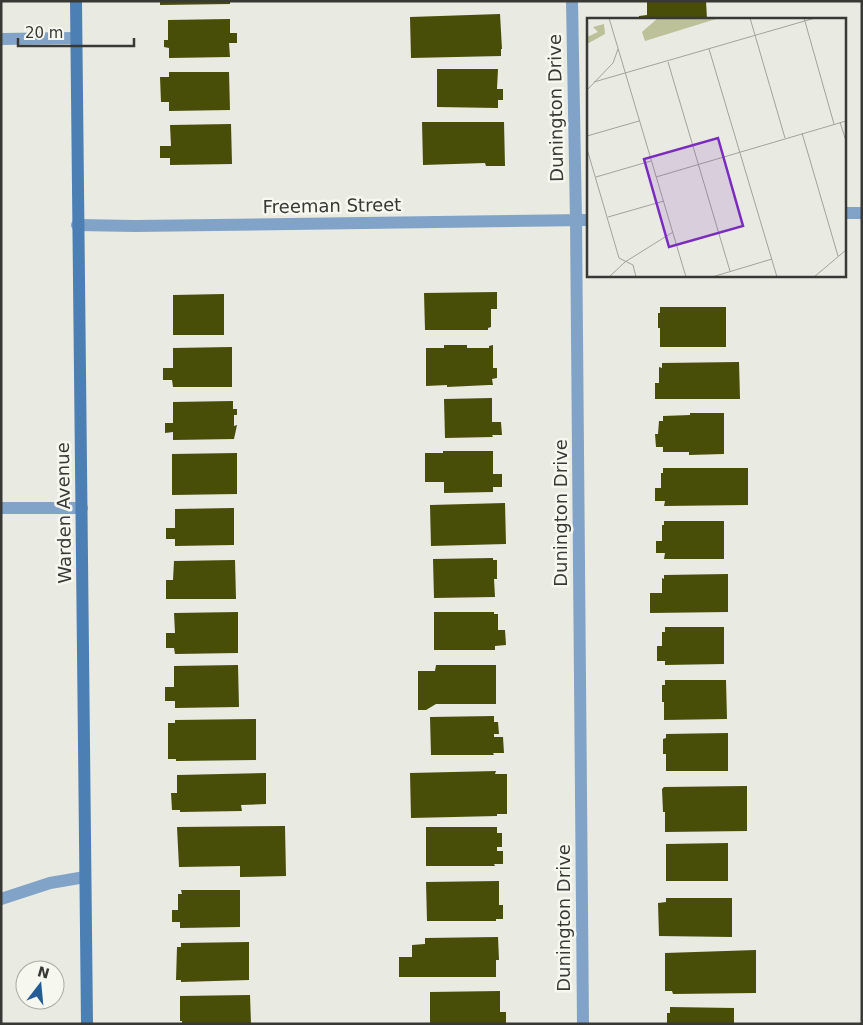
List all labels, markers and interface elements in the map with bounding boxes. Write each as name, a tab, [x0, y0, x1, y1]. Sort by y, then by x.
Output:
scale bar	[18, 15, 134, 47]
inset map	[587, 18, 846, 276]
text: 20 m	[25, 24, 63, 42]
street label: Dunington Drive	[544, 34, 567, 182]
street label: Freeman Street	[263, 194, 401, 217]
street label: Dunington Drive	[550, 439, 571, 587]
street label: Warden Avenue	[52, 442, 75, 584]
street label: Dunington Drive	[553, 844, 574, 992]
north arrow	[15, 960, 65, 1010]
text: N	[36, 963, 51, 982]

